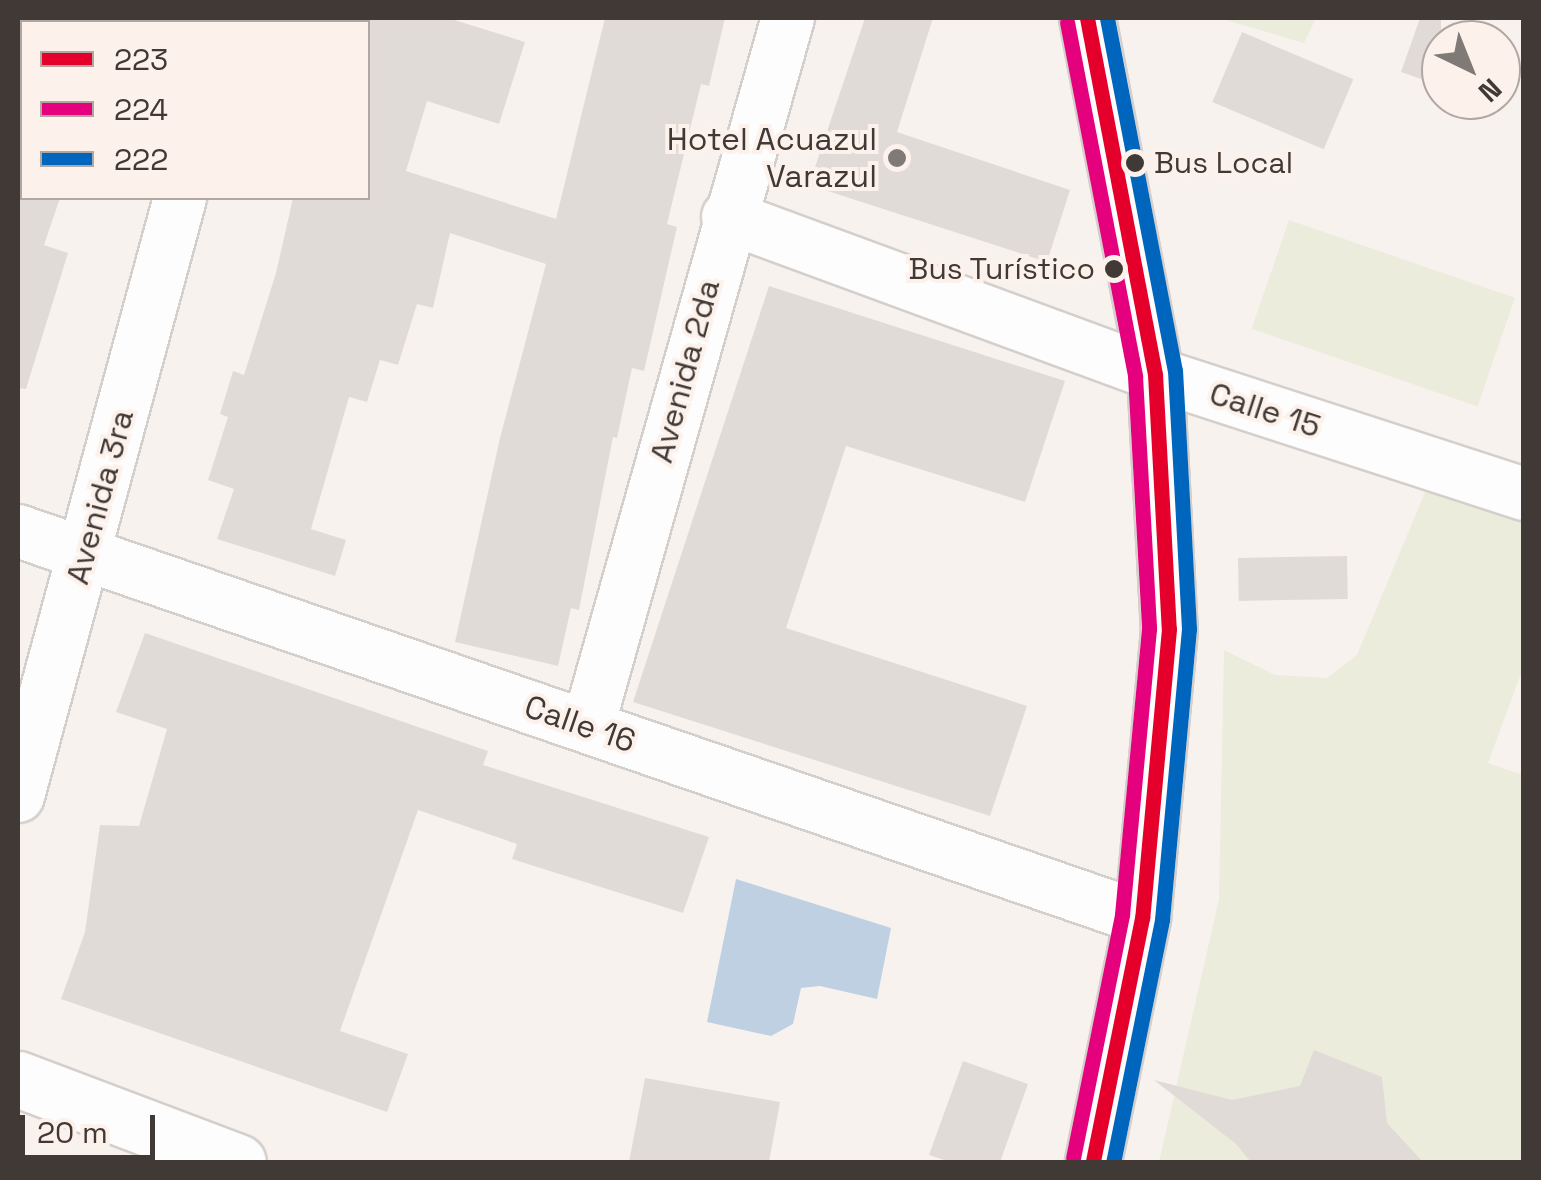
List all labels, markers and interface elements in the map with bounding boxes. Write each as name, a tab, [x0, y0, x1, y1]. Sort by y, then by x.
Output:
legend	[20, 20, 370, 200]
north arrow	[1421, 20, 1521, 120]
text: 223	[114, 40, 168, 79]
text: N	[1471, 71, 1509, 110]
text: 224	[114, 90, 168, 129]
place label: Hotel Acuazul Varazul	[666, 121, 877, 196]
text: 222	[114, 140, 168, 179]
place label: Bus Local	[1154, 145, 1293, 181]
marker: Hotel Acuazul Varazul	[886, 147, 908, 169]
marker: Bus Local	[1125, 153, 1145, 173]
place label: Bus Turístico	[908, 251, 1095, 287]
marker: Bus Turístico	[1104, 259, 1124, 279]
street label: Avenida 2da	[642, 275, 728, 467]
street label: Calle 15	[1205, 374, 1325, 446]
street label: Avenida 3ra	[58, 406, 142, 588]
street label: Calle 16	[519, 687, 641, 761]
scale bar	[25, 1095, 160, 1157]
text: 20 m	[37, 1113, 108, 1152]

